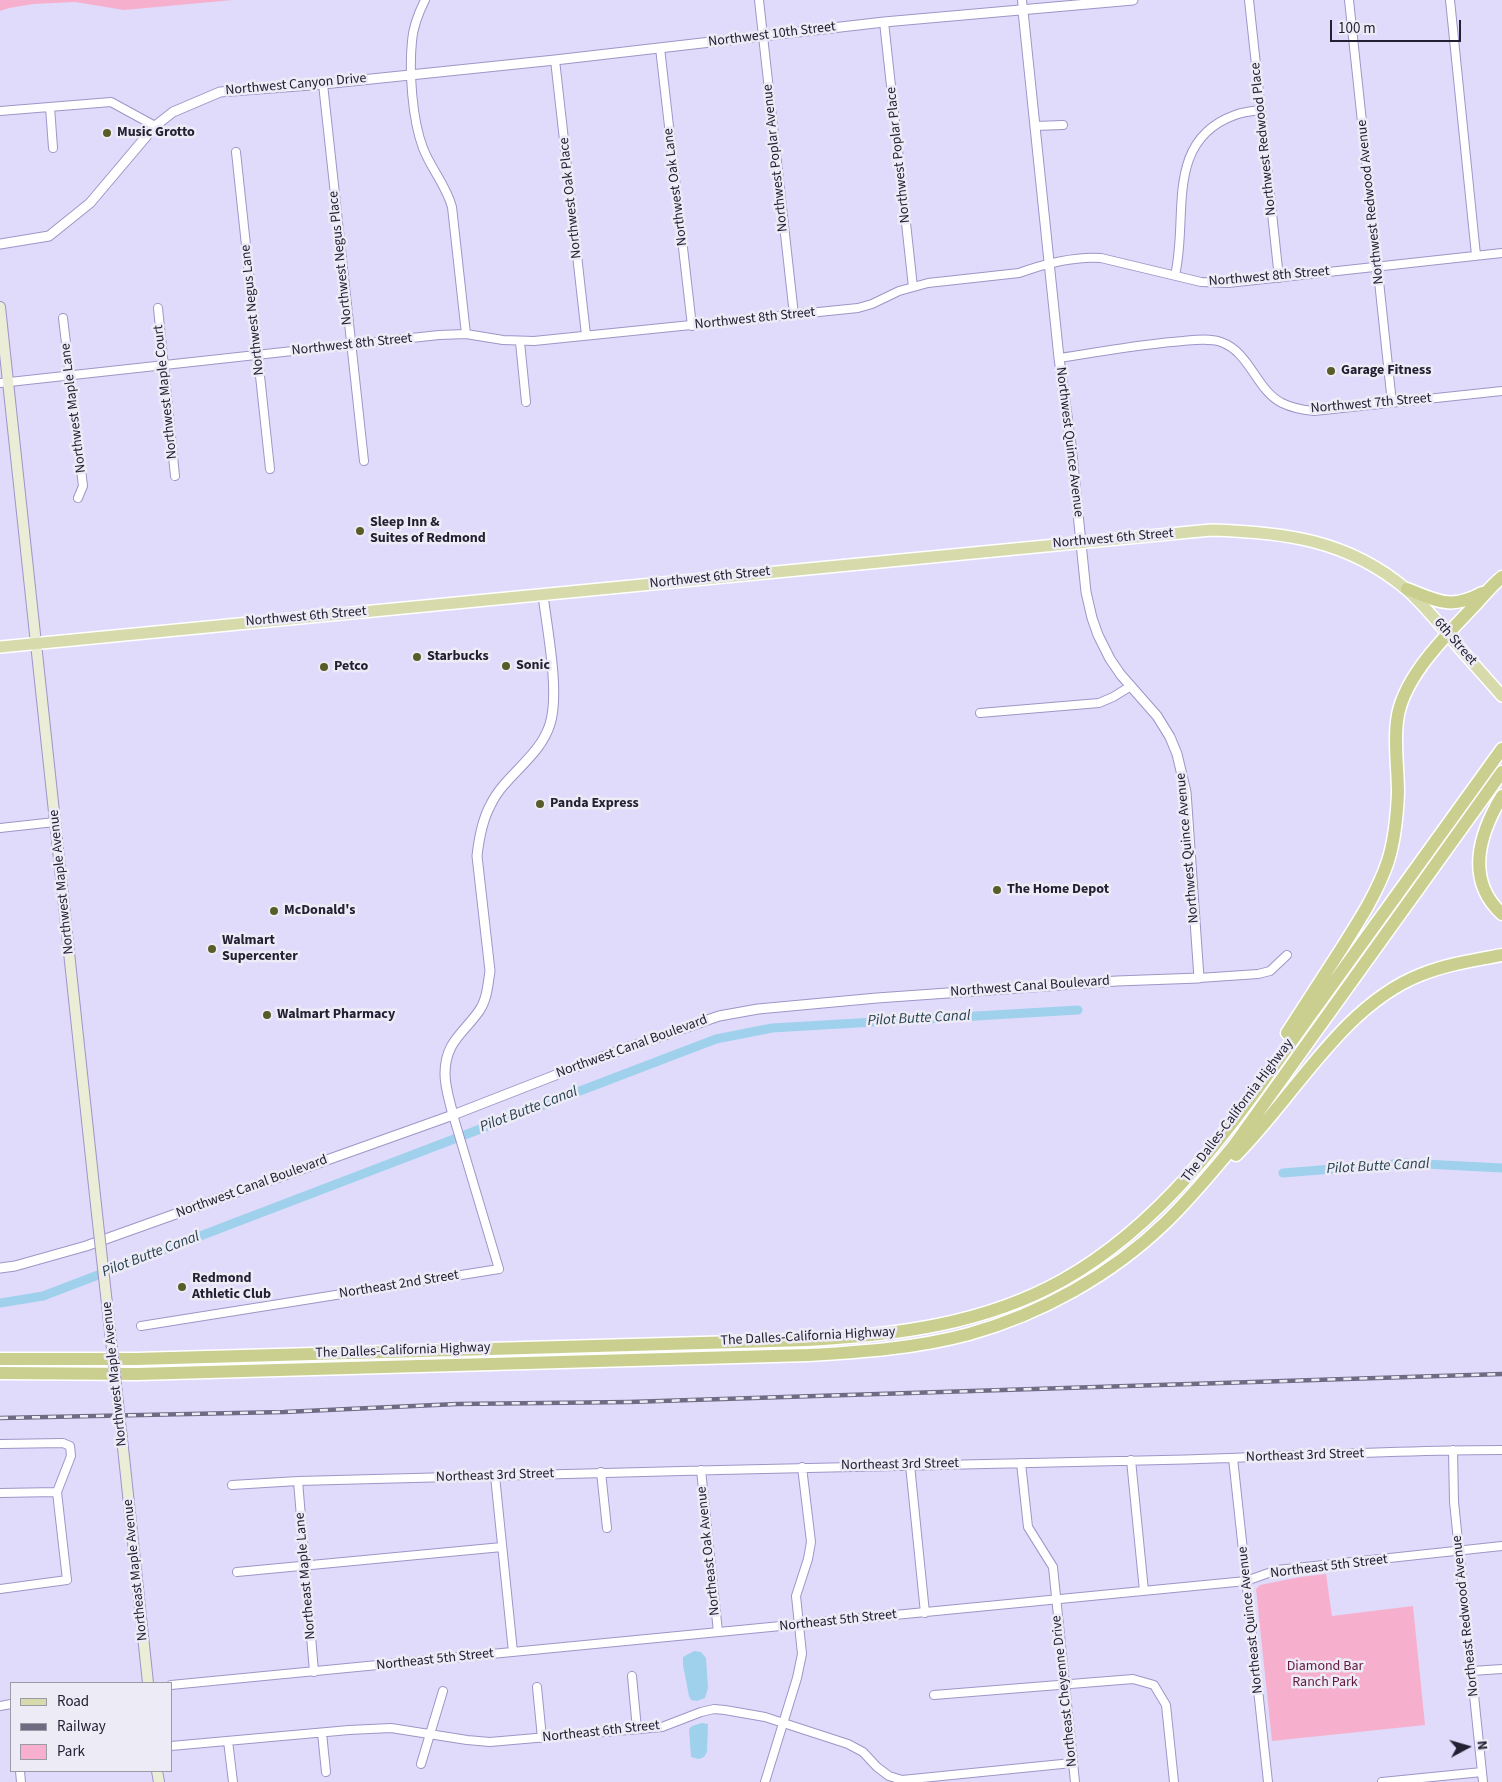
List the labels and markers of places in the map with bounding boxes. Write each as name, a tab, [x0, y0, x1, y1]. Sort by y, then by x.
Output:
place label: Music Grotto	[117, 125, 195, 141]
marker: Music Grotto	[101, 127, 113, 139]
place label: Garage Fitness	[1341, 363, 1431, 379]
marker: Garage Fitness	[1325, 365, 1337, 377]
place label: Sleep Inn & Suites of Redmond	[370, 515, 486, 548]
marker: Sleep Inn & Suites of Redmond	[354, 525, 366, 537]
place label: Starbucks	[427, 649, 489, 665]
marker: Starbucks	[411, 651, 423, 663]
place label: Sonic	[516, 658, 550, 674]
place label: Petco	[334, 659, 368, 675]
marker: Sonic	[500, 660, 512, 672]
marker: Petco	[318, 661, 330, 673]
place label: Panda Express	[550, 796, 639, 812]
marker: Panda Express	[534, 798, 546, 810]
place label: The Home Depot	[1007, 882, 1109, 898]
marker: The Home Depot	[991, 884, 1003, 896]
place label: McDonald's	[284, 903, 355, 919]
marker: McDonald's	[268, 905, 280, 917]
place label: Walmart Supercenter	[222, 933, 298, 966]
marker: Walmart Supercenter	[206, 943, 218, 955]
place label: Walmart Pharmacy	[277, 1007, 395, 1023]
marker: Walmart Pharmacy	[261, 1009, 273, 1021]
place label: Redmond Athletic Club	[192, 1271, 271, 1304]
marker: Redmond Athletic Club	[176, 1281, 188, 1293]

